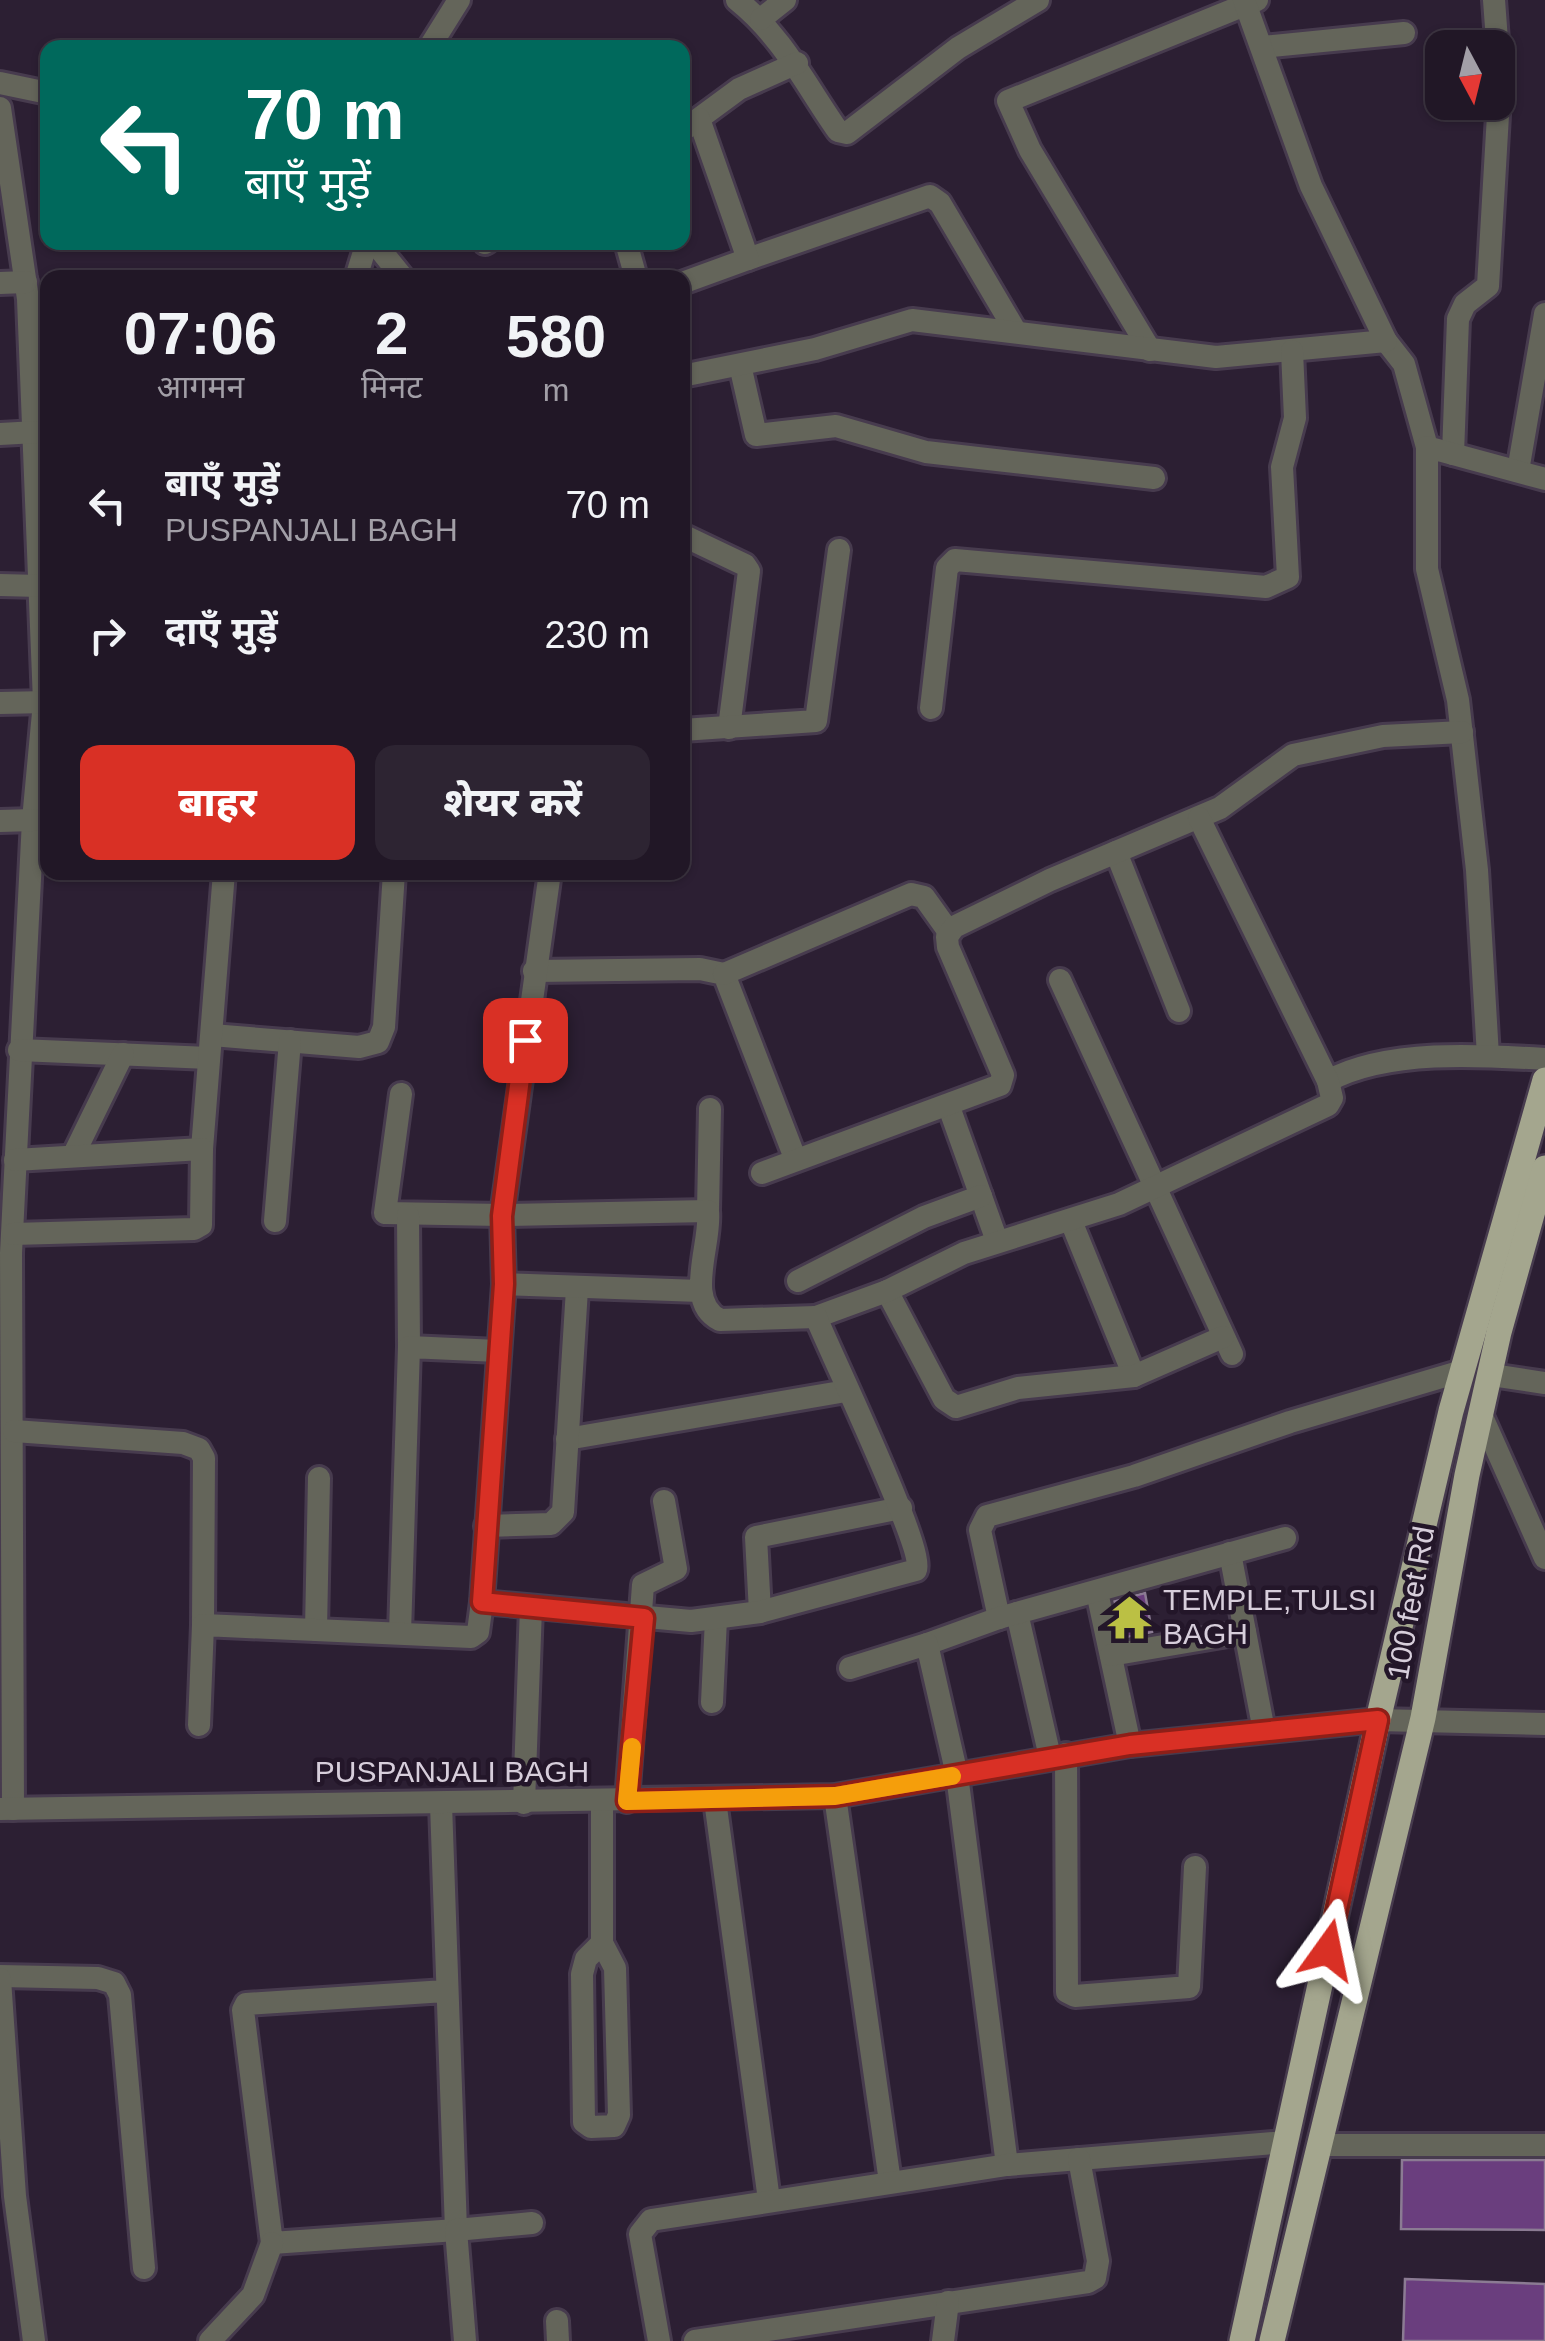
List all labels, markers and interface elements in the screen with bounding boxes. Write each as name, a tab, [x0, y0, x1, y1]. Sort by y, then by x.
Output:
north arrow	[1425, 30, 1515, 120]
map controls	[1425, 30, 1515, 120]
text: 70 m	[245, 76, 405, 154]
icon: left	[80, 80, 210, 210]
text: बाएँ मुड़ें	[245, 158, 371, 209]
text: 07:06	[124, 300, 277, 367]
text: 2	[375, 300, 408, 367]
text: 580	[506, 303, 606, 370]
text: आगमन	[157, 369, 244, 405]
text: मिनट	[361, 369, 422, 405]
text: m	[543, 372, 569, 408]
text: बाएँ मुड़ें	[165, 462, 280, 504]
icon: left	[80, 478, 135, 533]
text: 70 m	[566, 484, 650, 526]
text: PUSPANJALI BAGH	[165, 512, 458, 548]
icon: right	[80, 608, 135, 663]
text: दाएँ मुड़ें	[165, 610, 278, 652]
text: 230 m	[544, 614, 650, 656]
button: बाहर	[80, 745, 355, 860]
button: शेयर करें	[375, 745, 650, 860]
pin	[483, 998, 568, 1083]
icon: arrive	[498, 1013, 553, 1068]
street label: 100 feet Rd	[1381, 1524, 1440, 1682]
place label: TEMPLE,TULSI BAGH	[1163, 1583, 1376, 1650]
temple icon: TEMPLE,TULSI BAGH	[1106, 1593, 1154, 1641]
street label: PUSPANJALI BAGH	[315, 1755, 589, 1788]
position arrow	[1276, 1898, 1380, 2002]

